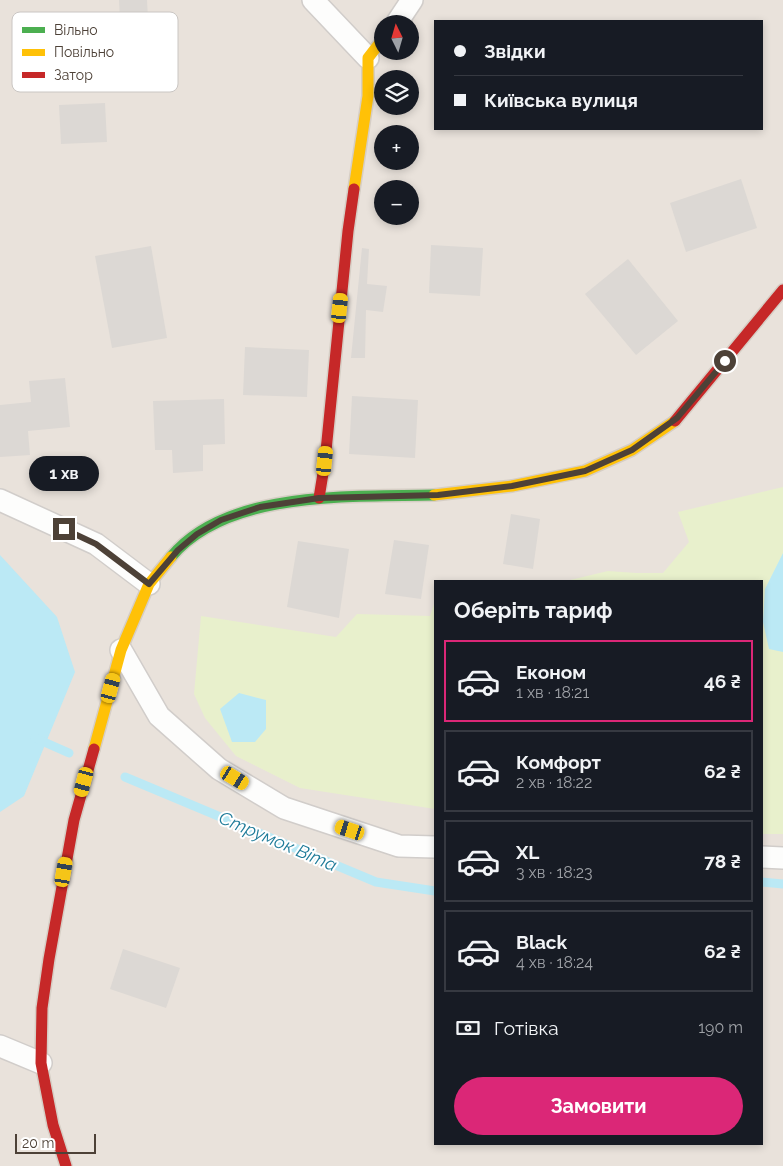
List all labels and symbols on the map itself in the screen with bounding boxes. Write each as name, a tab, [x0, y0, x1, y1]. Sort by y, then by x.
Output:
legend	[12, 12, 178, 92]
north arrow	[374, 15, 419, 60]
text: Вільно	[54, 22, 98, 38]
text: Повільно	[54, 44, 114, 60]
text: Затор	[54, 67, 93, 83]
car	[330, 292, 349, 324]
route start	[714, 350, 736, 372]
car	[315, 445, 334, 477]
callout: 1 хв	[29, 456, 99, 492]
route end	[53, 518, 75, 540]
car	[99, 672, 122, 704]
car	[218, 764, 251, 792]
car	[72, 766, 95, 798]
water label: Струмок Віта	[216, 807, 340, 875]
car	[333, 818, 366, 842]
car	[54, 856, 73, 888]
scale bar	[15, 1131, 96, 1154]

